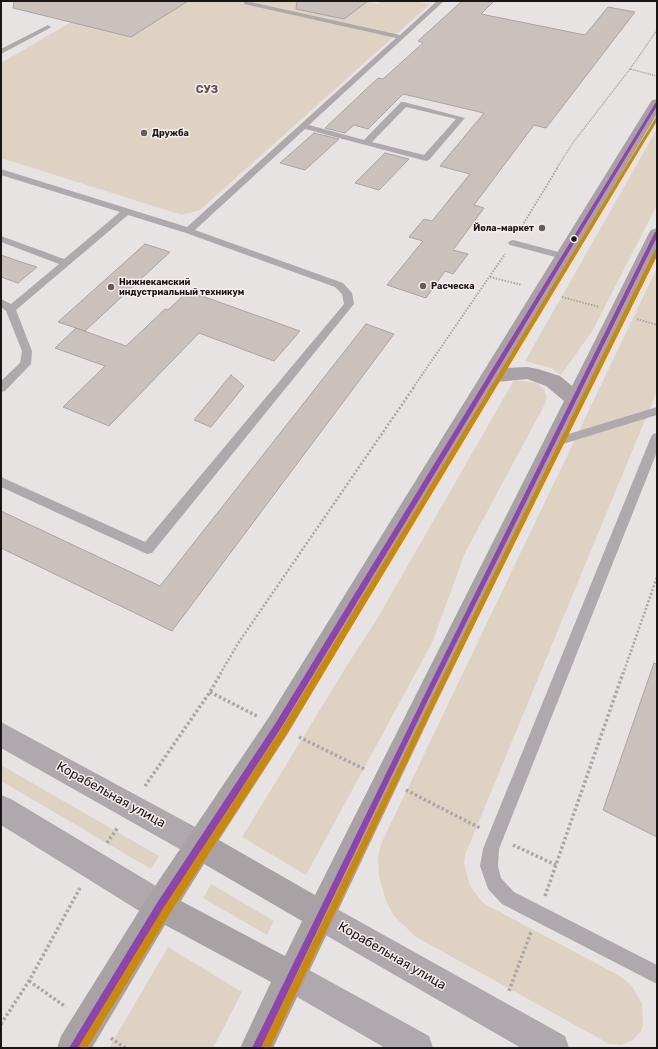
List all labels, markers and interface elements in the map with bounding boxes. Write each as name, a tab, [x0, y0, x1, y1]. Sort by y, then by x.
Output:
district label: СУЗ	[196, 83, 218, 97]
marker: Дружба	[139, 128, 149, 138]
place label: Дружба	[152, 128, 189, 138]
place label: Йола-маркет	[473, 223, 534, 233]
marker: Йола-маркет	[537, 223, 547, 233]
unlabelled marker	[569, 234, 579, 244]
place label: Нижнекамский индустриальный техникум	[119, 277, 244, 298]
marker: Расческа	[418, 281, 428, 291]
place label: Расческа	[431, 281, 475, 291]
marker: Нижнекамский индустриальный техникум	[106, 282, 116, 292]
street label: Корабельная улица	[54, 759, 168, 831]
street label: Корабельная улица	[335, 919, 449, 993]

